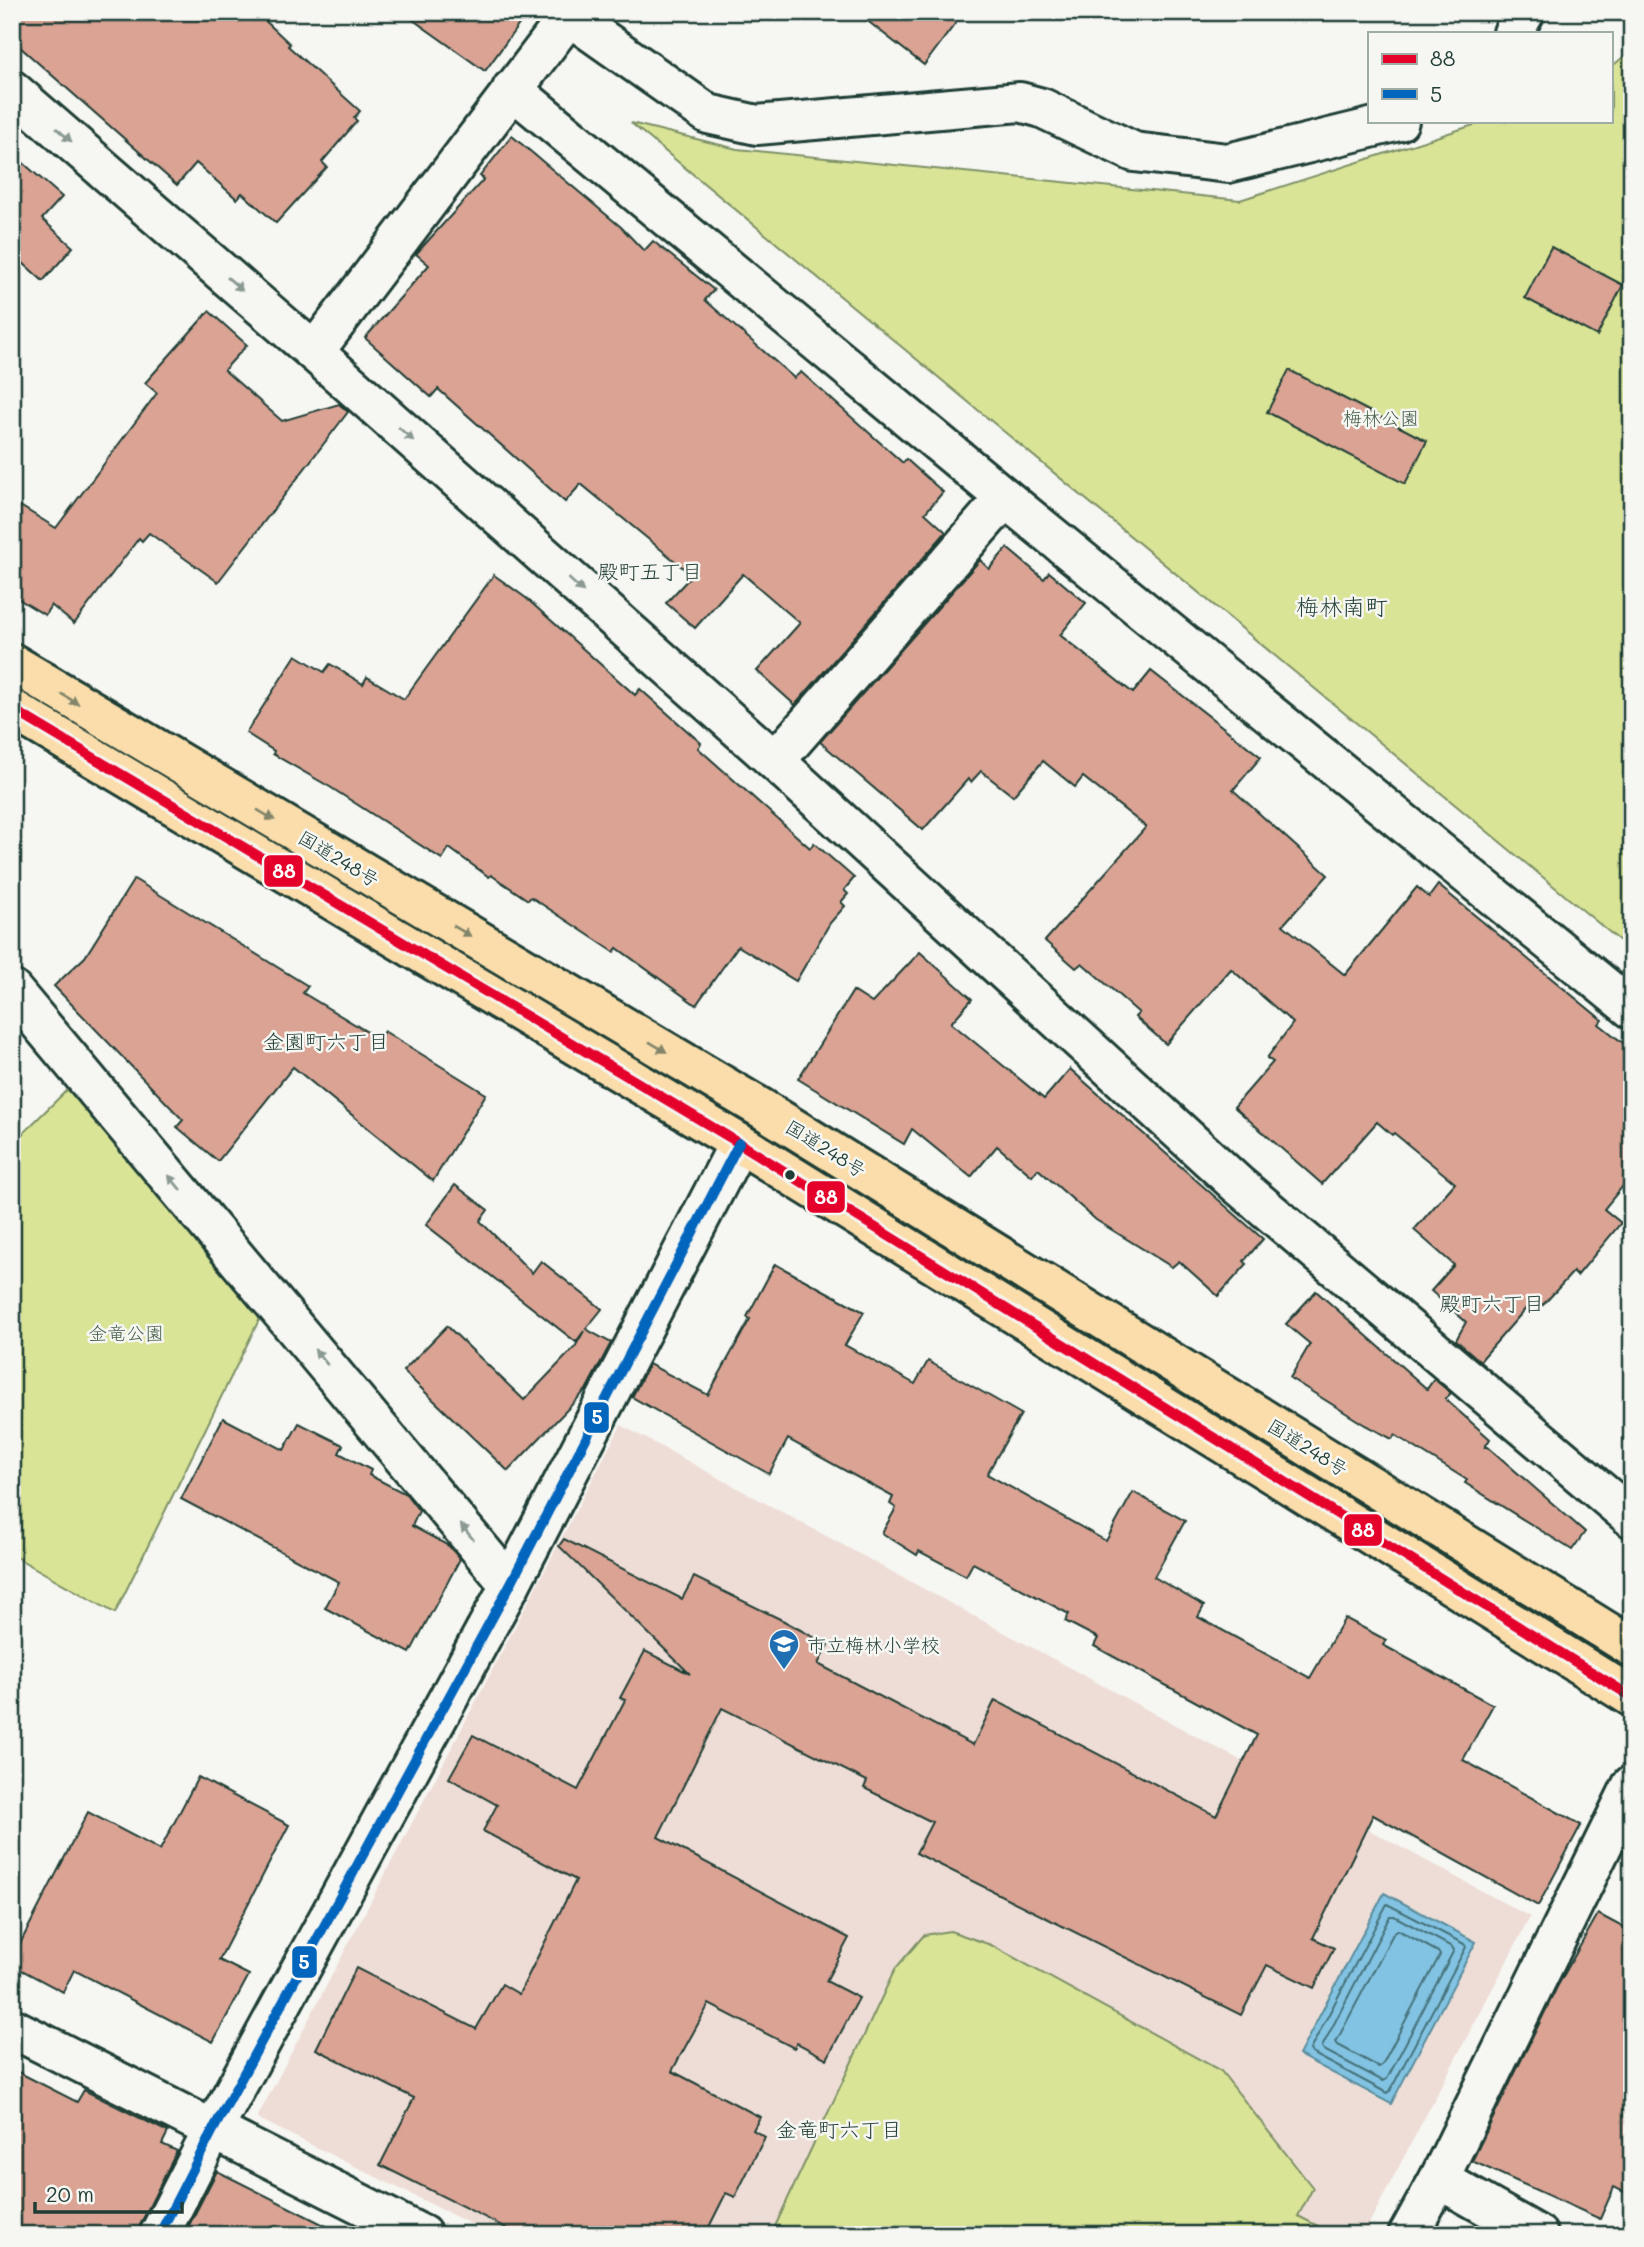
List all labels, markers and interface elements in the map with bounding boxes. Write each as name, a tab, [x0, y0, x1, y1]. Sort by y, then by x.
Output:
legend	[1368, 32, 1612, 122]
text: 88	[1430, 44, 1455, 71]
text: 5	[1430, 80, 1442, 107]
one-way arrow	[55, 127, 72, 142]
one-way arrow	[226, 276, 244, 292]
park label: 梅林公園	[1343, 405, 1419, 430]
one-way arrow	[397, 426, 415, 442]
district label: 殿町五丁目	[598, 557, 703, 584]
one-way arrow	[568, 577, 585, 592]
district label: 梅林南町	[1296, 591, 1388, 621]
one-way arrow	[61, 693, 80, 705]
one-way arrow	[257, 809, 276, 821]
street label: 国道248号	[294, 824, 384, 892]
line badge: 88	[263, 854, 304, 888]
text: 88	[272, 858, 296, 883]
one-way arrow	[453, 925, 472, 937]
district label: 金園町六丁目	[263, 1027, 389, 1054]
one-way arrow	[648, 1040, 667, 1053]
street label: 国道248号	[781, 1113, 871, 1183]
unlabelled marker	[783, 1168, 797, 1182]
one-way arrow	[168, 1174, 183, 1191]
line badge: 88	[806, 1180, 846, 1214]
text: 88	[814, 1184, 838, 1209]
district label: 殿町六丁目	[1440, 1289, 1545, 1316]
park label: 金竜公園	[88, 1320, 164, 1345]
one-way arrow	[314, 1349, 329, 1366]
line badge: 5	[583, 1401, 610, 1434]
text: 5	[591, 1404, 603, 1429]
street label: 国道248号	[1263, 1412, 1353, 1482]
line badge: 88	[1343, 1513, 1383, 1547]
text: 88	[1351, 1517, 1375, 1542]
one-way arrow	[459, 1524, 474, 1542]
school or university icon: 市立梅林小学校	[767, 1627, 801, 1671]
place label: 市立梅林小学校	[807, 1632, 940, 1657]
line badge: 5	[291, 1945, 318, 1979]
text: 5	[298, 1949, 310, 1974]
district label: 金竜町六丁目	[776, 2115, 902, 2142]
scale bar	[35, 2170, 182, 2214]
text: 20 m	[46, 2180, 94, 2207]

